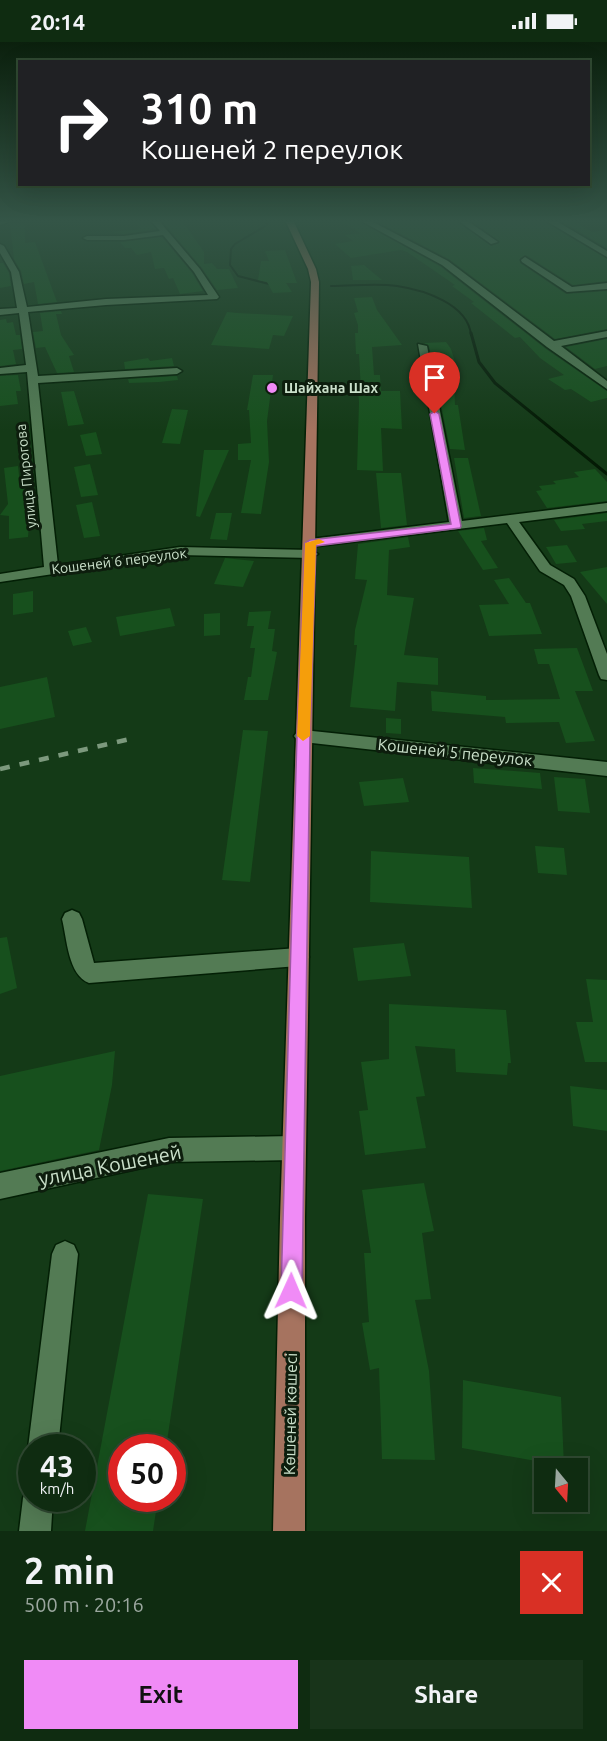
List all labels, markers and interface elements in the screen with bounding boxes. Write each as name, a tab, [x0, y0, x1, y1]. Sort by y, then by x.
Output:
text: 20:14	[30, 9, 85, 34]
icon: right	[42, 84, 120, 162]
text: 310 m	[141, 85, 258, 132]
text: Кошеней 2 переулок	[141, 134, 403, 164]
pin	[409, 352, 460, 414]
icon: arrive	[418, 361, 451, 394]
place label: Шайхана Шах	[284, 380, 378, 396]
marker: Шайхана Шах	[265, 381, 279, 395]
street label: улица Пирогова	[13, 423, 39, 529]
street label: Кошеней 6 переулок	[51, 545, 187, 577]
street label: Кошеней 5 переулок	[377, 735, 533, 769]
street label: улица Кошеней	[37, 1140, 183, 1190]
position arrow	[259, 1259, 323, 1323]
street label: Көшеней көшесі	[280, 1353, 300, 1475]
speed limit sign: 50	[108, 1434, 186, 1512]
text: 43	[40, 1449, 74, 1483]
north arrow	[534, 1458, 588, 1512]
map controls	[534, 1458, 588, 1512]
text: km/h	[40, 1480, 74, 1497]
text: 2 min	[24, 1550, 115, 1591]
button: close	[520, 1551, 583, 1614]
text: 500 m · 20:16	[24, 1593, 144, 1616]
button: Exit	[24, 1660, 298, 1729]
button: Share	[310, 1660, 583, 1729]

